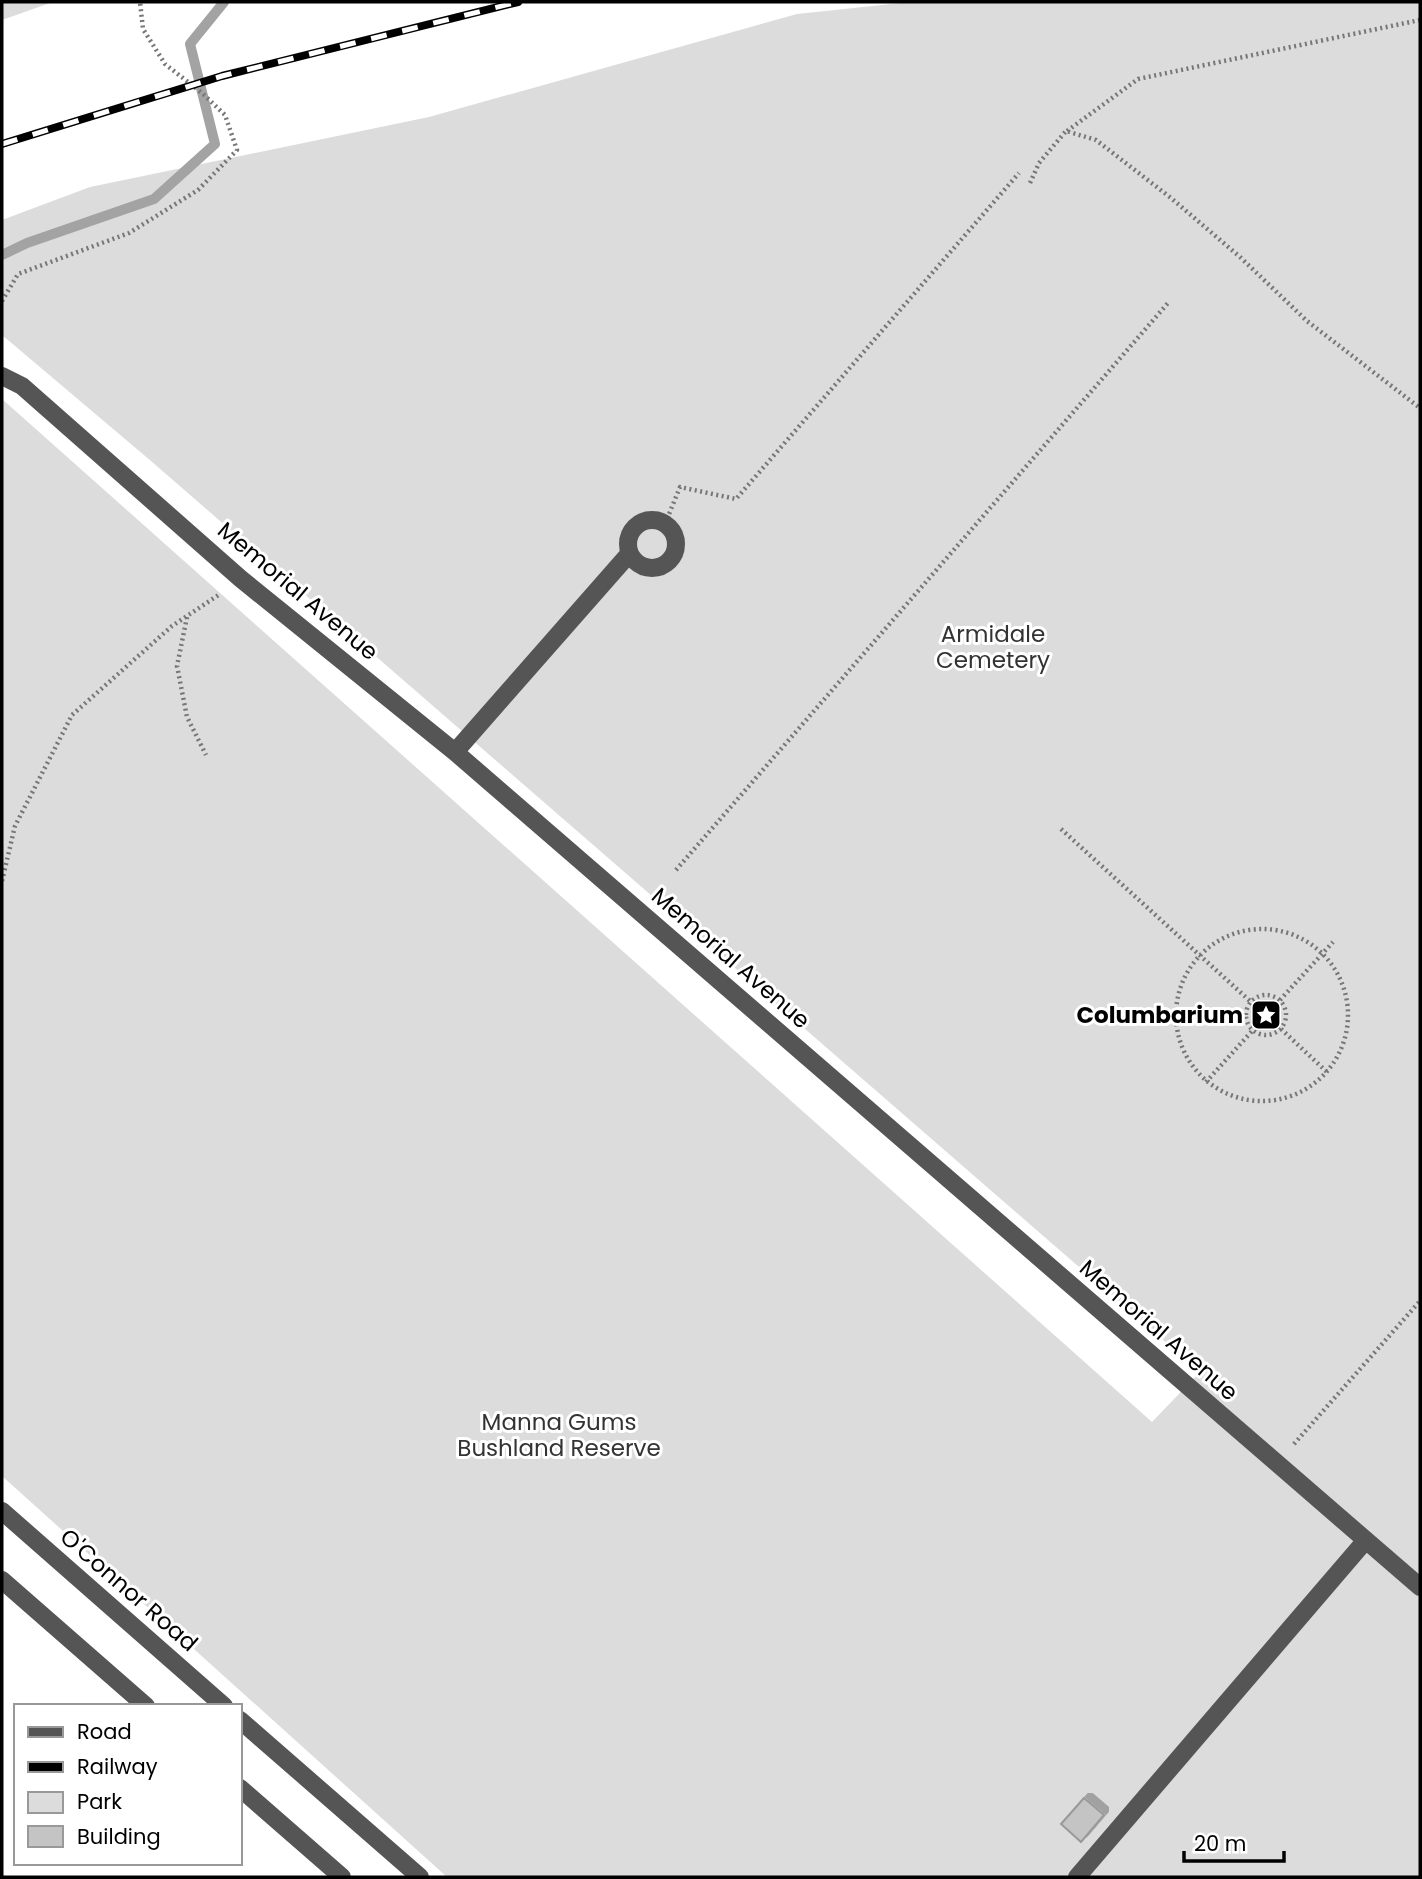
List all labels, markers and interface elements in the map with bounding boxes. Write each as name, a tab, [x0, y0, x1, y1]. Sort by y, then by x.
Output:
street label: Memorial Avenue	[211, 514, 385, 668]
park label: Armidale Cemetery	[936, 618, 1050, 676]
street label: Memorial Avenue	[645, 880, 817, 1036]
place icon: Columbarium	[1249, 998, 1283, 1032]
place label: Columbarium	[1076, 999, 1243, 1031]
street label: Memorial Avenue	[1073, 1252, 1245, 1408]
park label: Manna Gums Bushland Reserve	[457, 1406, 661, 1464]
street label: O'Connor Road	[53, 1521, 205, 1659]
legend	[14, 1704, 242, 1865]
text: Road	[77, 1717, 132, 1746]
text: Railway	[77, 1752, 158, 1781]
text: Park	[77, 1787, 122, 1816]
scale bar	[1184, 1820, 1284, 1864]
text: Building	[77, 1822, 161, 1851]
text: 20 m	[1194, 1829, 1247, 1858]

